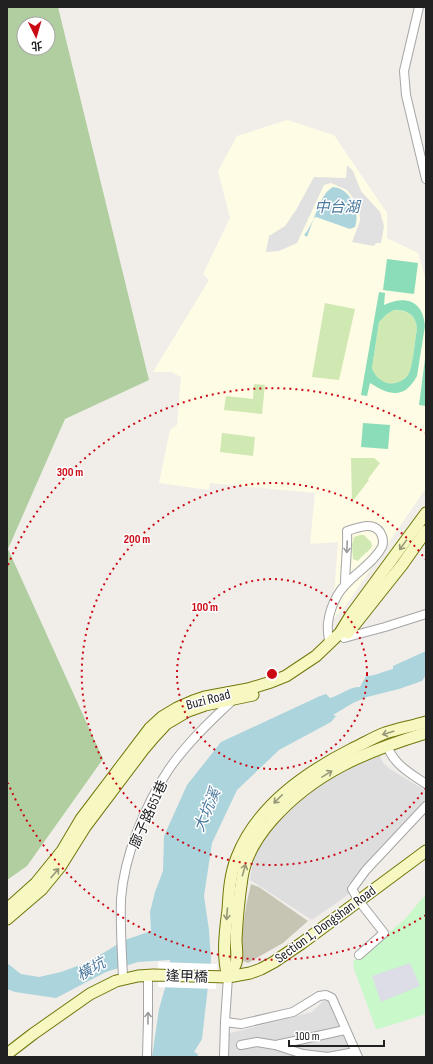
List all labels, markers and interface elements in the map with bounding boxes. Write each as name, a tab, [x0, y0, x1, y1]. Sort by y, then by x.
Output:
north arrow	[16, 16, 56, 56]
text: 北	[31, 39, 43, 52]
water label: 中台湖	[314, 198, 361, 217]
text: 300 m	[57, 465, 83, 480]
text: 200 m	[124, 532, 150, 547]
one-way arrow	[399, 539, 407, 550]
one-way arrow	[343, 540, 351, 553]
text: 100 m	[192, 600, 218, 615]
centre of rings	[265, 667, 279, 681]
street label: Buzi Road	[184, 685, 232, 714]
one-way arrow	[383, 729, 395, 737]
one-way arrow	[321, 770, 333, 778]
street label: 廍子路651巷	[126, 778, 171, 851]
water label: 大坑溪	[190, 784, 226, 835]
one-way arrow	[273, 794, 283, 804]
one-way arrow	[241, 864, 248, 877]
one-way arrow	[51, 868, 60, 878]
street label: Section 1, Dongshan Road	[272, 882, 379, 967]
one-way arrow	[224, 907, 231, 920]
water label: 橫坑	[74, 953, 111, 985]
street label: 逢甲橋	[166, 967, 208, 986]
one-way arrow	[144, 1012, 152, 1025]
scale bar	[289, 1022, 384, 1048]
text: 100 m	[295, 1029, 320, 1044]

